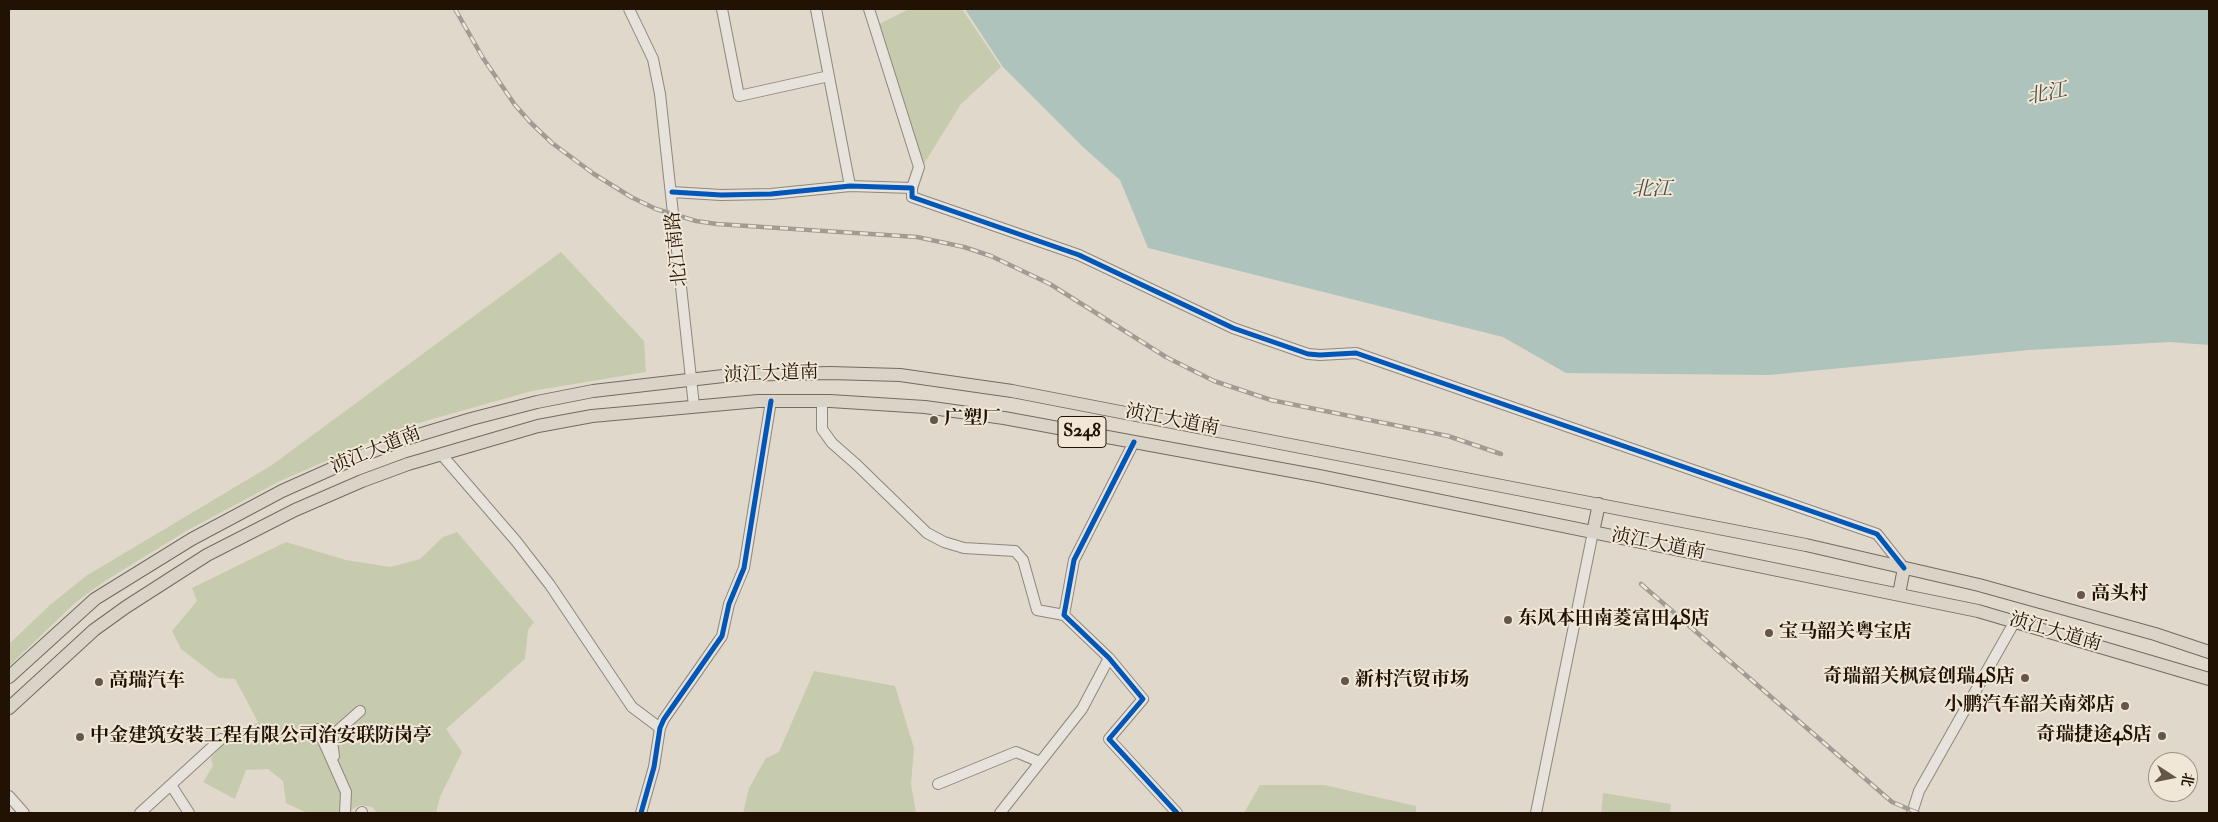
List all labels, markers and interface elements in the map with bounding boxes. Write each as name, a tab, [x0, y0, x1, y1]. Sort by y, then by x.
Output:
water label: 北江	[2025, 79, 2069, 111]
water label: 北江	[1632, 179, 1672, 203]
street label: 北江南路	[663, 210, 693, 288]
street label: 浈江大道南	[723, 362, 819, 388]
street label: 浈江大道南	[1123, 401, 1221, 441]
place label: 广塑厂	[944, 409, 1001, 431]
marker: 广塑厂	[928, 414, 940, 426]
road number: S248	[1058, 417, 1106, 448]
street label: 浈江大道南	[328, 423, 424, 479]
street label: 浈江大道南	[1609, 525, 1707, 565]
place label: 高头村	[2091, 584, 2148, 606]
marker: 高头村	[2075, 589, 2087, 601]
place label: 东风本田南菱富田4S店	[1518, 609, 1710, 631]
street label: 浈江大道南	[2006, 609, 2104, 657]
marker: 东风本田南菱富田4S店	[1502, 614, 1514, 626]
place label: 宝马韶关粤宝店	[1779, 622, 1912, 644]
marker: 宝马韶关粤宝店	[1763, 627, 1775, 639]
place label: 奇瑞韶关枫宸创瑞4S店	[1823, 667, 2015, 689]
place label: 新村汽贸市场	[1355, 670, 1469, 692]
place label: 高瑞汽车	[109, 671, 185, 693]
marker: 奇瑞韶关枫宸创瑞4S店	[2019, 672, 2031, 684]
marker: 新村汽贸市场	[1339, 675, 1351, 687]
marker: 高瑞汽车	[93, 676, 105, 688]
place label: 小鹏汽车韶关南郊店	[1944, 695, 2115, 717]
marker: 小鹏汽车韶关南郊店	[2119, 700, 2131, 712]
place label: 奇瑞捷途4S店	[2036, 725, 2152, 747]
place label: 中金建筑安装工程有限公司治安联防岗亭	[90, 726, 432, 748]
marker: 奇瑞捷途4S店	[2156, 730, 2168, 742]
marker: 中金建筑安装工程有限公司治安联防岗亭	[74, 731, 86, 743]
north arrow	[2148, 752, 2198, 802]
text: 北	[2178, 771, 2197, 788]

